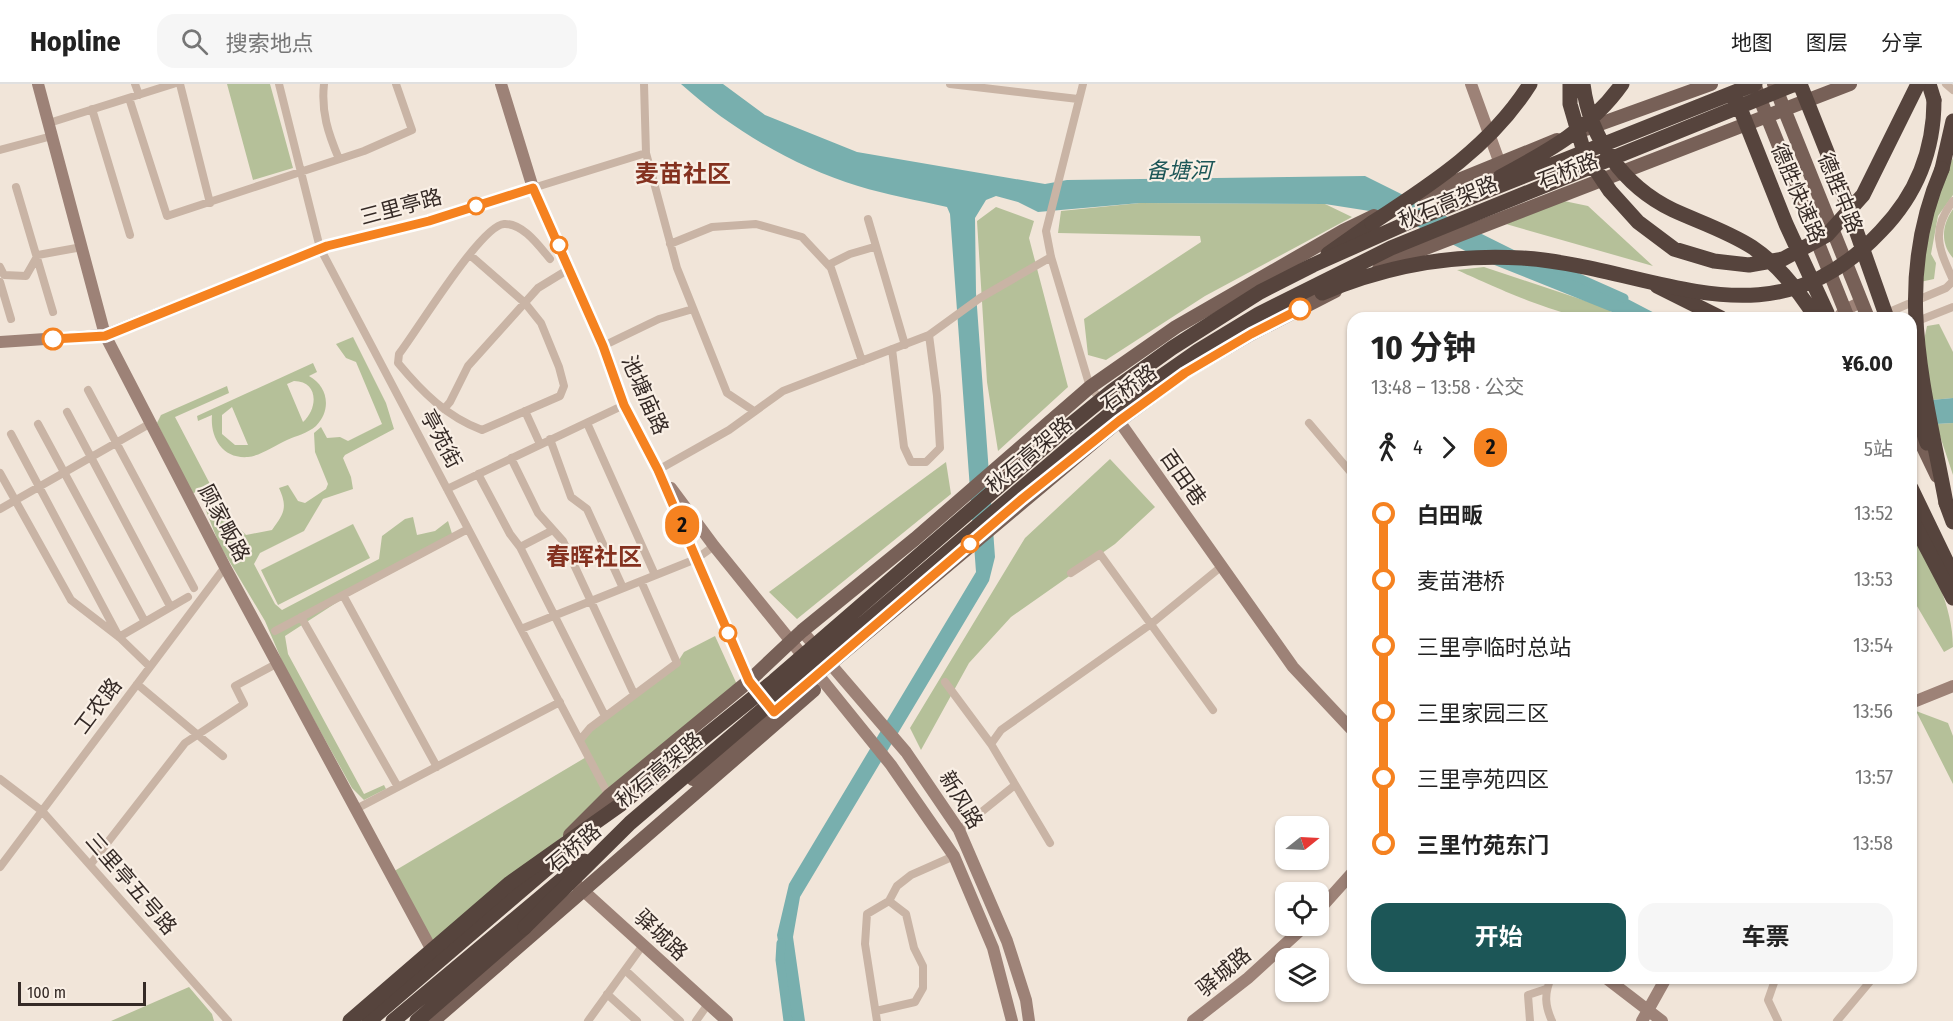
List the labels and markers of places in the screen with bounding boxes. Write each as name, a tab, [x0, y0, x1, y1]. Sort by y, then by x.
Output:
unlabelled marker	[467, 197, 485, 215]
unlabelled marker	[550, 236, 568, 254]
unlabelled marker	[1289, 298, 1311, 320]
unlabelled marker	[42, 328, 64, 350]
unlabelled marker	[961, 535, 979, 553]
unlabelled marker	[719, 624, 737, 642]

